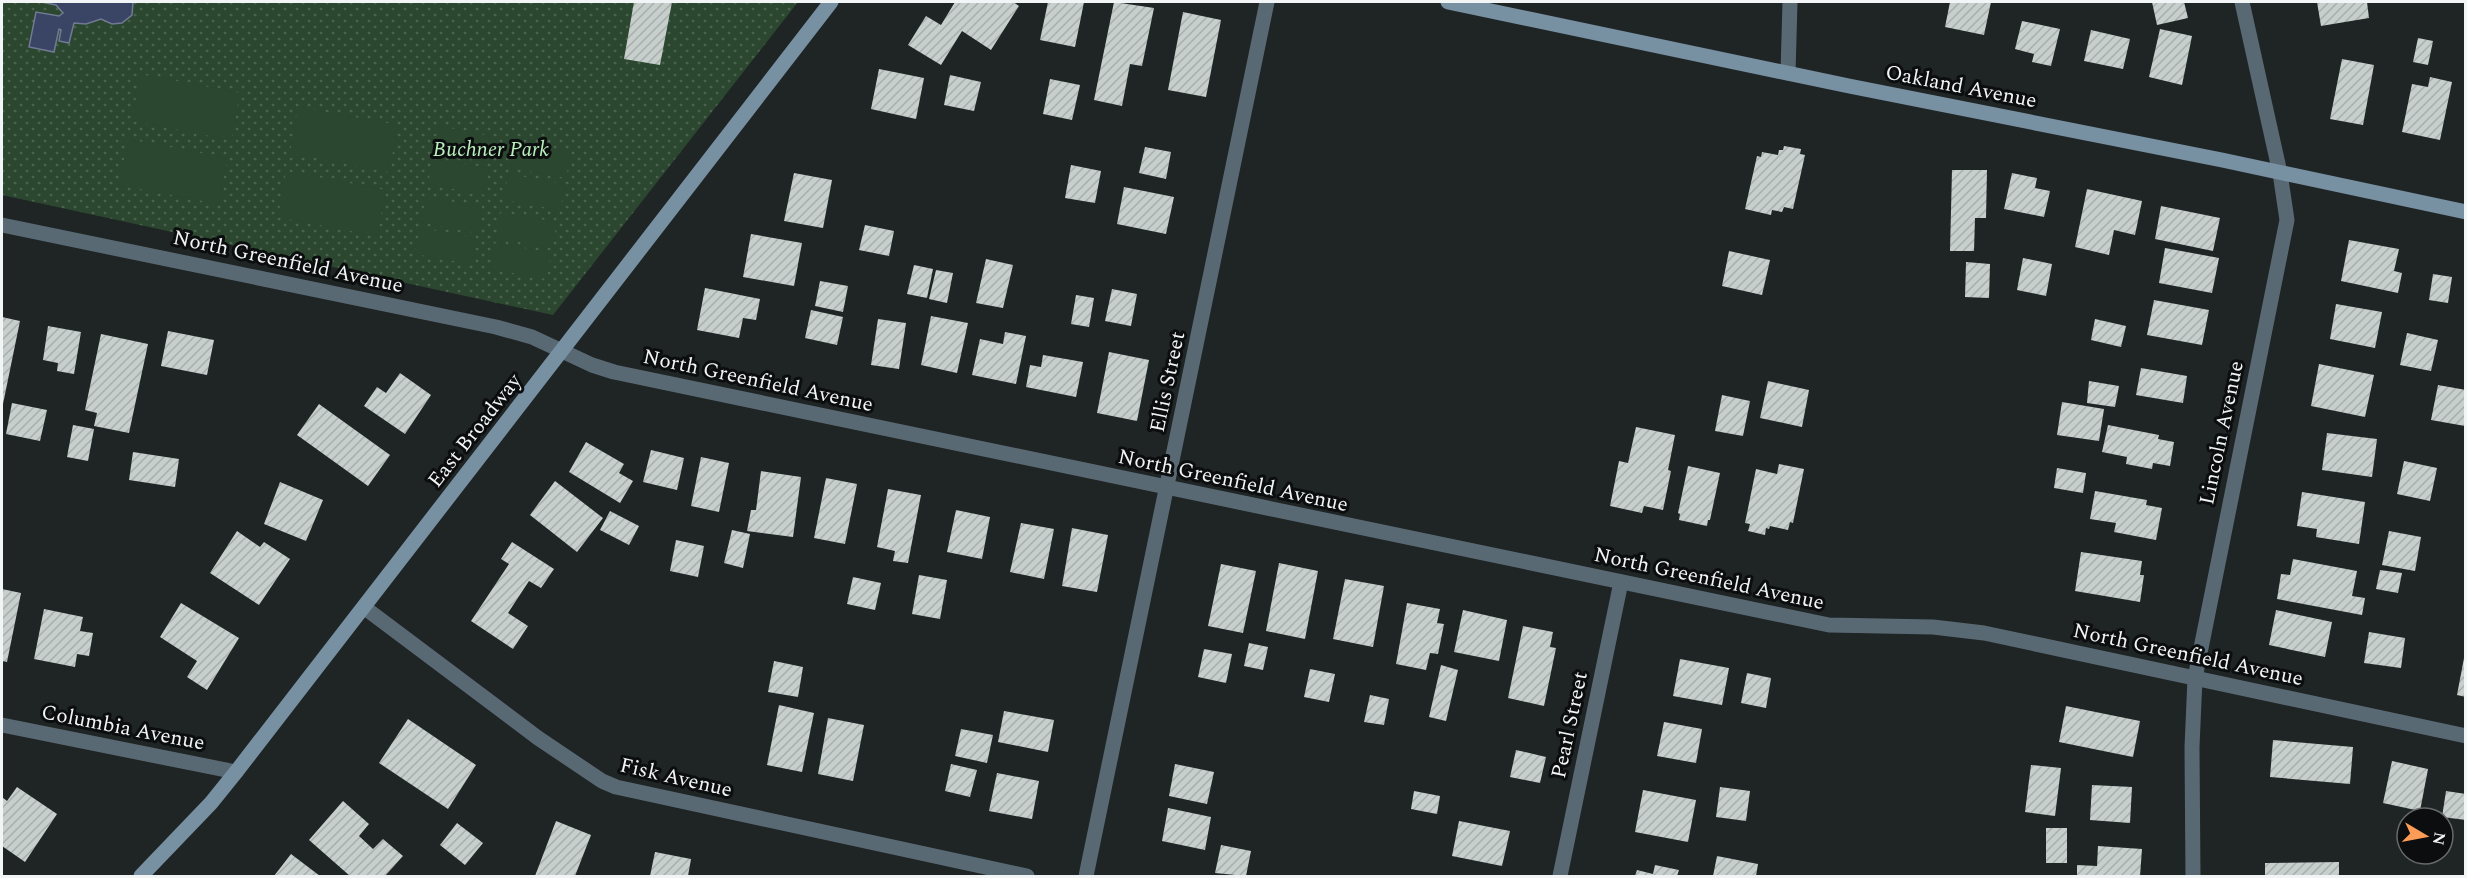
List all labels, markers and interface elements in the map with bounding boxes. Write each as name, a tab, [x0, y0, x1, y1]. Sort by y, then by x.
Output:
street label: Oakland Avenue	[1883, 57, 2039, 117]
park label: Buchner Park	[433, 134, 549, 166]
street label: North Greenfield Avenue	[170, 222, 406, 302]
street label: Ellis Street	[1142, 329, 1194, 435]
street label: North Greenfield Avenue	[640, 341, 876, 421]
street label: Lincoln Avenue	[2191, 358, 2253, 508]
street label: East Broadway	[420, 366, 530, 495]
street label: North Greenfield Avenue	[1115, 441, 1351, 521]
street label: North Greenfield Avenue	[1591, 539, 1827, 619]
street label: North Greenfield Avenue	[2070, 615, 2306, 695]
street label: Pearl Street	[1543, 669, 1597, 781]
street label: Columbia Avenue	[39, 696, 207, 760]
street label: Fisk Avenue	[617, 750, 735, 806]
north arrow	[2395, 806, 2455, 866]
text: N	[2426, 830, 2452, 847]

